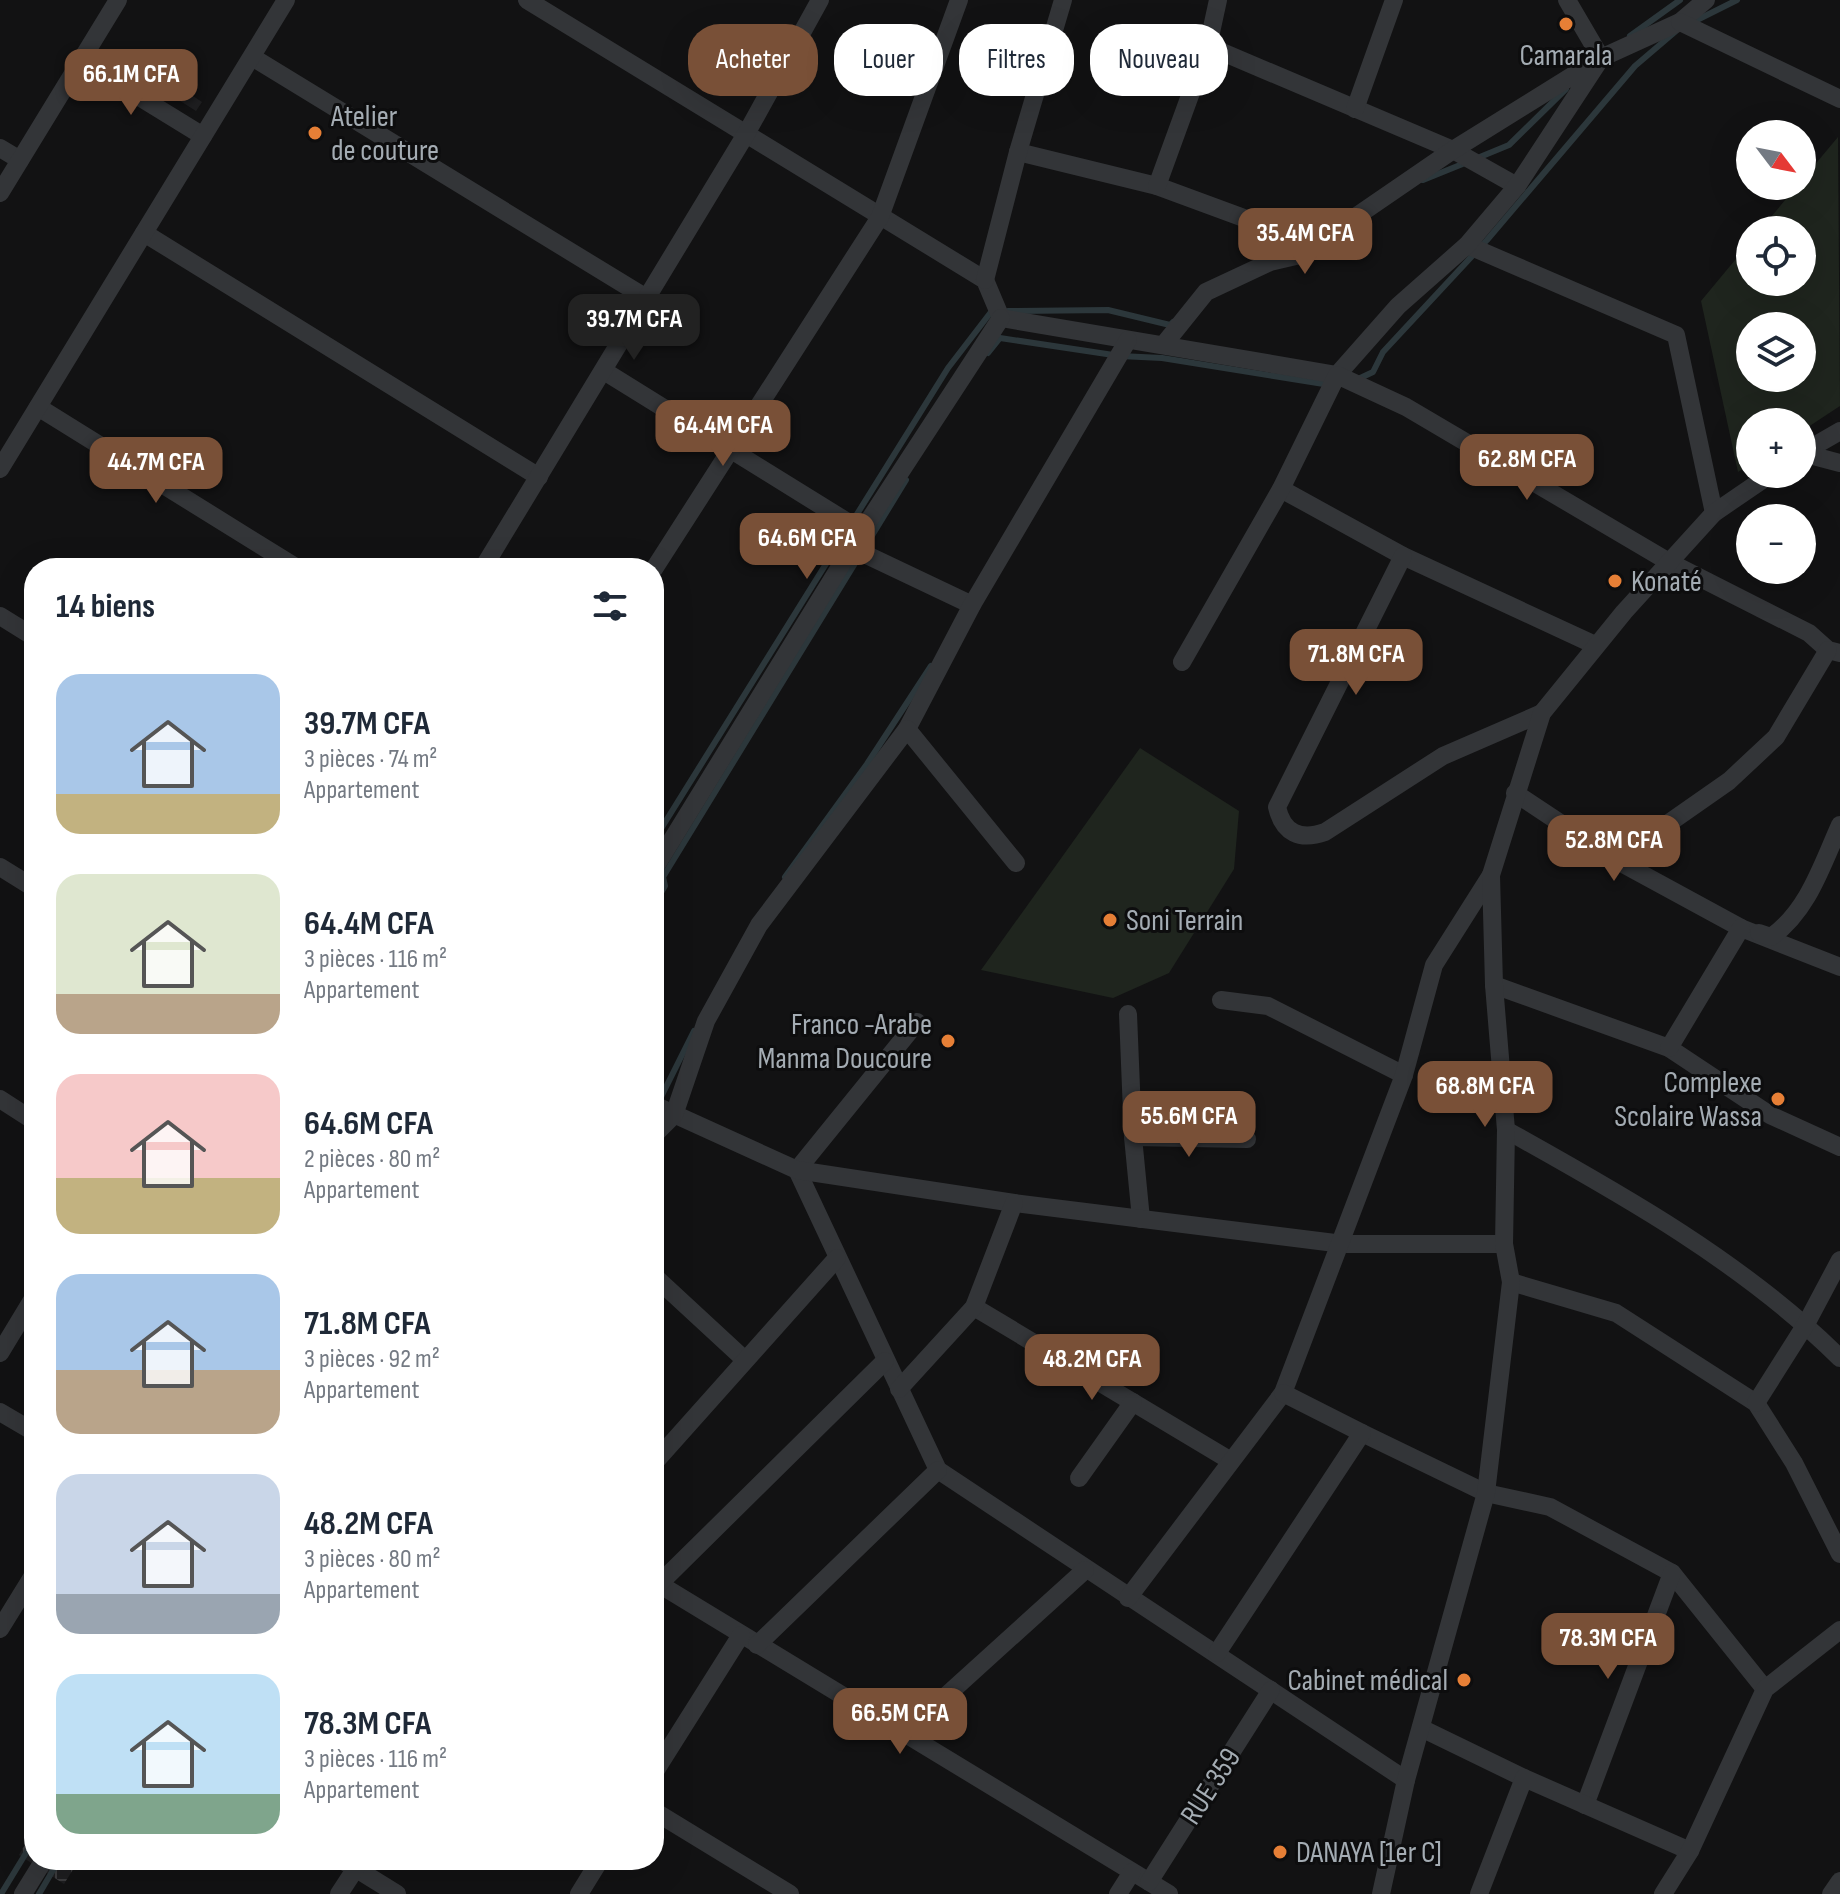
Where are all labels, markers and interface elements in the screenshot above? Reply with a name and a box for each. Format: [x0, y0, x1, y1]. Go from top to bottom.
marker: Camarala [1557, 15, 1575, 33]
chip: Acheter [688, 24, 818, 96]
chip: Louer [834, 24, 943, 96]
chip: Filtres [959, 24, 1074, 96]
chip: Nouveau [1090, 24, 1228, 96]
place label: Camarala [1519, 38, 1613, 74]
pin: 66.1M CFA [39, 49, 223, 117]
text: 66.1M CFA [83, 59, 179, 90]
place label: Atelier de couture [330, 99, 439, 169]
north arrow [1736, 120, 1816, 200]
map controls [1736, 120, 1816, 584]
marker: Atelier de couture [306, 124, 324, 142]
pin: 35.4M CFA [1213, 208, 1397, 276]
button: locate [1736, 216, 1816, 296]
text: 35.4M CFA [1256, 218, 1354, 249]
pin: 39.7M CFA [542, 294, 726, 362]
text: 39.7M CFA [586, 304, 682, 335]
button: layers [1736, 312, 1816, 392]
pin: 64.4M CFA [631, 400, 815, 468]
button: + [1736, 408, 1816, 488]
text: 64.4M CFA [673, 410, 773, 441]
pin: 62.8M CFA [1435, 434, 1619, 502]
pin: 44.7M CFA [64, 437, 248, 505]
text: 62.8M CFA [1478, 444, 1576, 475]
text: 44.7M CFA [108, 447, 204, 478]
button: − [1736, 504, 1816, 584]
pin: 64.6M CFA [715, 513, 899, 581]
text: 64.6M CFA [758, 523, 856, 554]
place label: Konaté [1631, 564, 1702, 600]
marker: Konaté [1606, 572, 1624, 590]
icon: filters [588, 584, 632, 628]
text: 14 biens [56, 586, 155, 627]
pin: 71.8M CFA [1264, 629, 1448, 697]
text: 71.8M CFA [1308, 639, 1404, 670]
text: 39.7M CFA [304, 703, 430, 744]
icon: home [120, 706, 216, 802]
text: 3 pièces · 74 m² [304, 744, 437, 775]
text: Appartement [304, 775, 419, 806]
pin: 52.8M CFA [1522, 815, 1706, 883]
text: 52.8M CFA [1565, 825, 1663, 856]
text: 64.4M CFA [304, 903, 434, 944]
place label: Soni Terrain [1126, 903, 1243, 939]
icon: home [120, 906, 216, 1002]
marker: Soni Terrain [1101, 911, 1119, 929]
text: 3 pièces · 116 m² [304, 944, 447, 975]
text: Appartement [304, 975, 419, 1006]
place label: Franco -Arabe Manma Doucoure [757, 1007, 932, 1077]
marker: Franco -Arabe Manma Doucoure [939, 1032, 957, 1050]
pin: 68.8M CFA [1393, 1061, 1577, 1129]
place label: Complexe Scolaire Wassa [1614, 1065, 1762, 1135]
text: 68.8M CFA [1436, 1071, 1534, 1102]
marker: Complexe Scolaire Wassa [1769, 1090, 1787, 1108]
pin: 55.6M CFA [1097, 1091, 1281, 1159]
text: 55.6M CFA [1141, 1101, 1237, 1132]
text: 64.6M CFA [304, 1103, 433, 1144]
icon: home [120, 1106, 216, 1202]
text: 2 pièces · 80 m² [304, 1144, 440, 1175]
text: Appartement [304, 1175, 419, 1206]
text: 71.8M CFA [304, 1303, 430, 1344]
icon: home [120, 1306, 216, 1402]
pin: 48.2M CFA [1000, 1334, 1184, 1402]
text: 3 pièces · 92 m² [304, 1344, 440, 1375]
text: 48.2M CFA [1043, 1344, 1141, 1375]
text: Appartement [304, 1375, 419, 1406]
text: 48.2M CFA [304, 1503, 433, 1544]
icon: home [120, 1506, 216, 1602]
text: 3 pièces · 80 m² [304, 1544, 441, 1575]
text: Appartement [304, 1575, 419, 1606]
pin: 78.3M CFA [1516, 1613, 1700, 1681]
text: 78.3M CFA [1559, 1623, 1657, 1654]
place label: Cabinet médical [1288, 1663, 1448, 1699]
marker: Cabinet médical [1455, 1671, 1473, 1689]
pin: 66.5M CFA [808, 1688, 992, 1756]
text: 66.5M CFA [851, 1698, 949, 1729]
text: 78.3M CFA [304, 1703, 431, 1744]
icon: home [120, 1706, 216, 1802]
street label: RUE 359 [1173, 1742, 1249, 1831]
text: 3 pièces · 116 m² [304, 1744, 447, 1775]
text: Appartement [304, 1775, 419, 1806]
place label: DANAYA [1er C] [1296, 1835, 1442, 1871]
marker: DANAYA [1er C] [1271, 1843, 1289, 1861]

